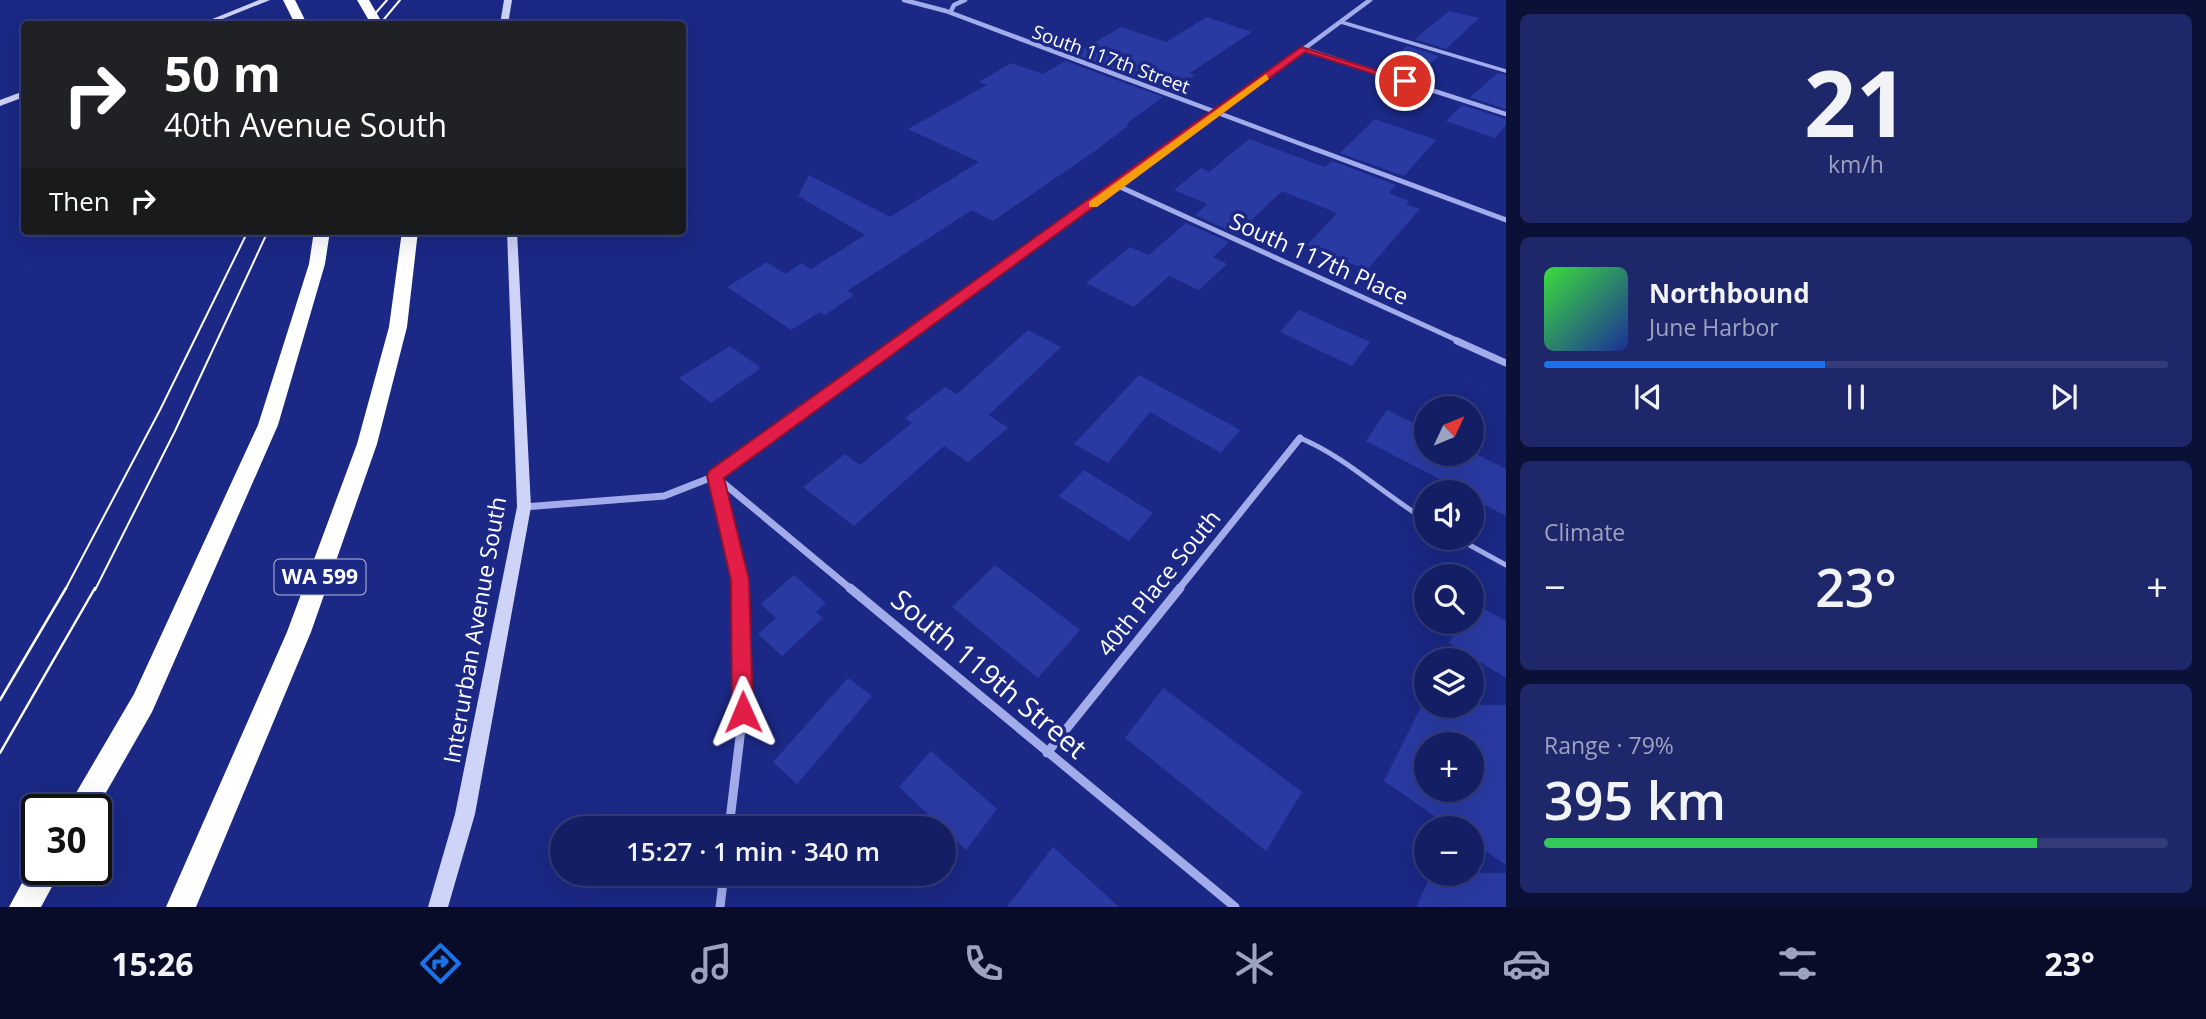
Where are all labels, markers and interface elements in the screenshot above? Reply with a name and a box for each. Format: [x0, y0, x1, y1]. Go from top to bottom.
street label: South 117th Street [1029, 18, 1194, 100]
text: 50 m [164, 40, 281, 106]
text: 21 [1804, 40, 1908, 164]
icon: right [49, 49, 140, 140]
pin [1375, 51, 1435, 111]
icon: arrive [1386, 62, 1424, 100]
text: 40th Avenue South [164, 103, 447, 146]
text: km/h [1828, 148, 1884, 180]
icon: right [124, 182, 162, 220]
text: Then [49, 183, 110, 219]
street label: South 117th Place [1225, 204, 1414, 312]
text: Northbound [1649, 275, 1810, 311]
text: June Harbor [1649, 311, 1779, 343]
icon: previous [1629, 378, 1667, 416]
icon: pause [1837, 378, 1875, 416]
icon: next [2045, 378, 2083, 416]
north arrow [1414, 396, 1484, 466]
map controls [1414, 396, 1484, 886]
button: sound [1414, 480, 1484, 550]
street label: Interurban Avenue South [435, 494, 513, 766]
street label: 40th Place South [1089, 502, 1227, 662]
text: Climate [1544, 516, 1625, 548]
text: 23° [1815, 551, 1897, 622]
road number: WA 599 [274, 560, 366, 594]
text: − [1544, 560, 1566, 612]
text: + [2146, 560, 2168, 612]
button: search [1414, 564, 1484, 634]
street label: South 119th Street [884, 580, 1096, 766]
button: layers [1414, 648, 1484, 718]
position arrow [706, 675, 780, 749]
text: Range · 79% [1544, 729, 1674, 761]
button: + [1414, 732, 1484, 802]
text: 395 km [1544, 764, 1726, 835]
speed limit sign: 30 [21, 794, 112, 885]
button: − [1414, 816, 1484, 886]
text: 15:27 · 1 min · 340 m [626, 833, 880, 869]
icon: directions [416, 939, 465, 988]
icon: music [687, 939, 736, 988]
icon: phone [959, 939, 1008, 988]
icon: climate [1230, 939, 1279, 988]
icon: car [1502, 939, 1551, 988]
icon: filters [1773, 939, 1822, 988]
text: 15:26 [111, 942, 194, 985]
text: 23° [2044, 942, 2095, 985]

